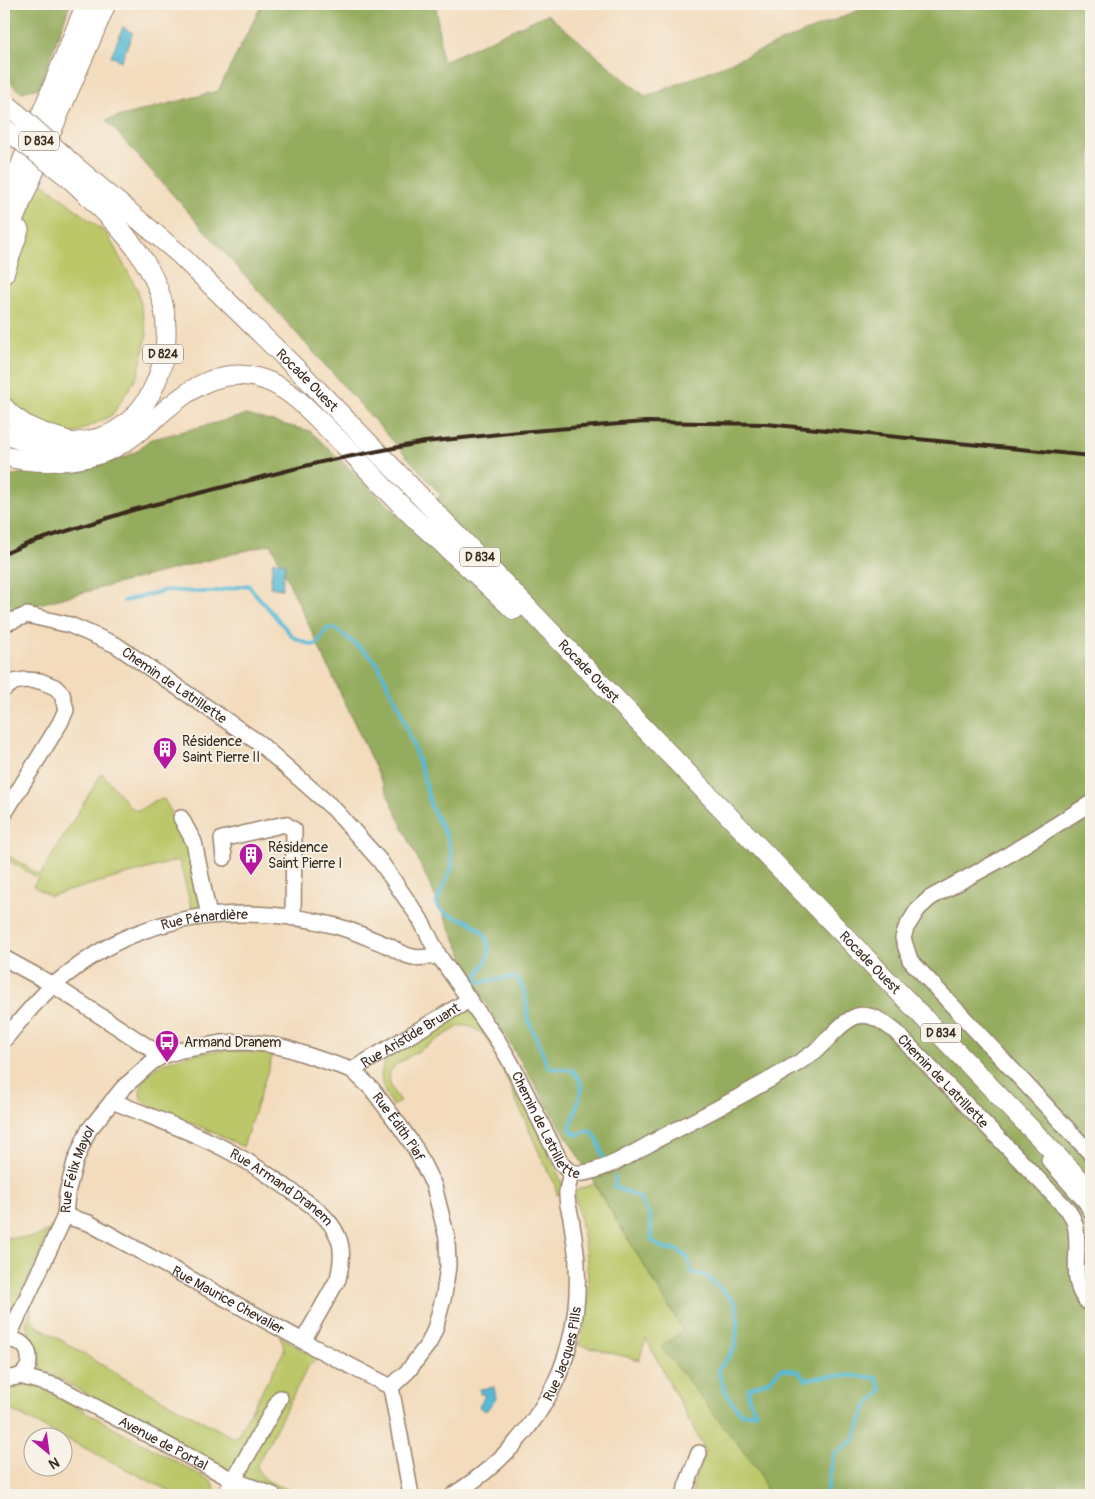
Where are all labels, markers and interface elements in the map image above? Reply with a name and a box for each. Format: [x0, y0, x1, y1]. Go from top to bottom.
road number: D 834 [19, 132, 59, 150]
road number: D 824 [143, 344, 183, 364]
street label: Rocade Ouest [272, 346, 342, 415]
road number: D 834 [460, 548, 500, 566]
street label: Rocade Ouest [554, 636, 623, 707]
street label: Chemin de Latrillette [118, 644, 230, 728]
place label: Résidence Saint Pierre II [182, 733, 260, 766]
building icon: Résidence Saint Pierre II [152, 736, 178, 770]
place label: Résidence Saint Pierre I [268, 839, 342, 872]
building icon: Résidence Saint Pierre I [238, 842, 264, 876]
street label: Rue Pénardière [159, 906, 248, 934]
street label: Rocade Ouest [836, 928, 904, 998]
street label: Rue Aristide Bruant [358, 999, 464, 1072]
road number: D 834 [921, 1024, 961, 1042]
bus stop icon: Armand Dranem [154, 1029, 180, 1063]
street label: Chemin de Latrillette [894, 1031, 992, 1132]
place label: Armand Dranem [184, 1034, 281, 1051]
street label: Chemin de Latrillette [508, 1069, 581, 1182]
street label: Rue Édith Piaf [368, 1089, 428, 1164]
street label: Rue Félix Mayol [57, 1122, 98, 1214]
street label: Rue Armand Dranem [227, 1145, 336, 1229]
street label: Rue Maurice Chevalier [169, 1262, 287, 1338]
street label: Rue Jacques Pills [539, 1305, 585, 1404]
street label: Avenue de Portal [116, 1413, 211, 1474]
north arrow [22, 1426, 72, 1476]
text: N [46, 1453, 62, 1473]

